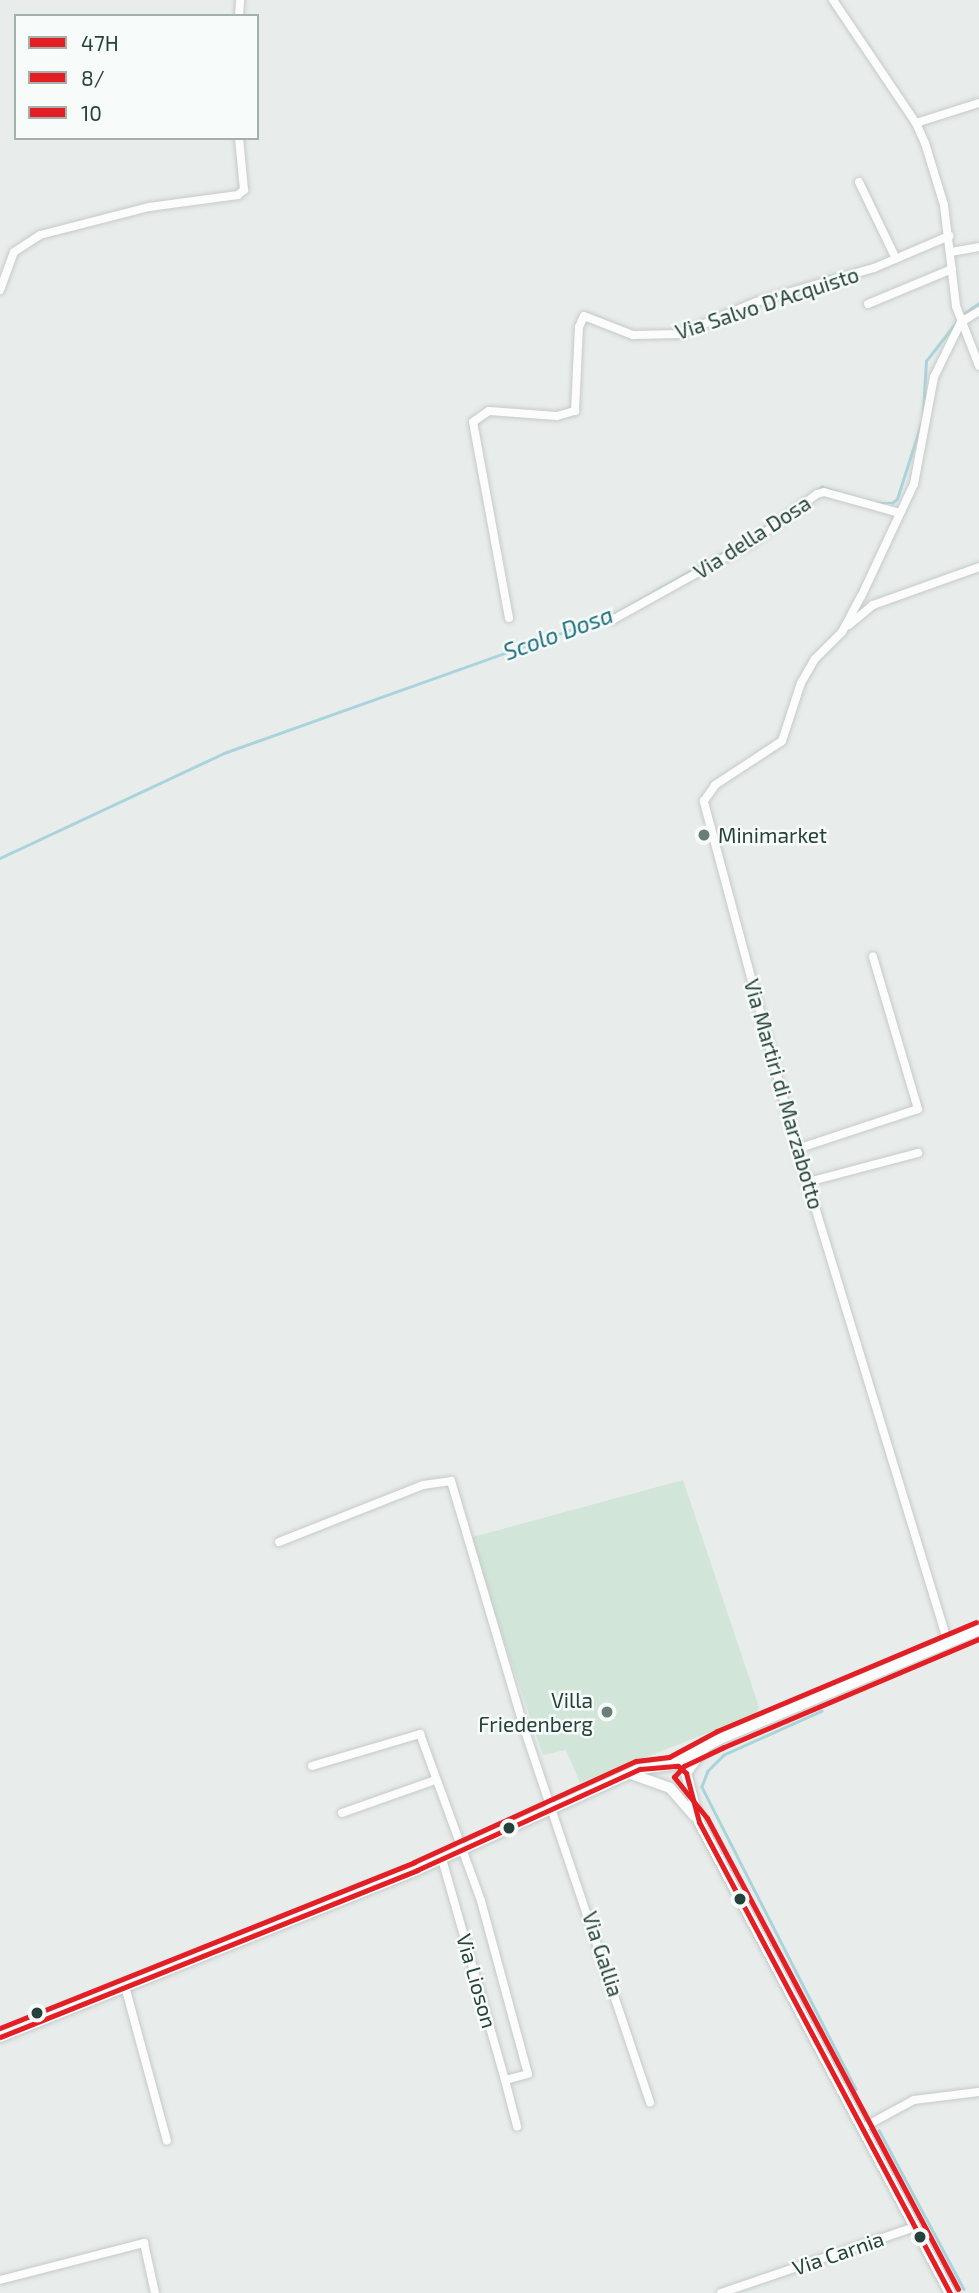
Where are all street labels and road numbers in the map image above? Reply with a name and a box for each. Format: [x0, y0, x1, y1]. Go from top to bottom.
street label: Via Salvo D'Acquisto [672, 261, 862, 345]
street label: Via della Dosa [689, 490, 815, 584]
street label: Via Martiri di Marzabotto [739, 976, 829, 1212]
street label: Via Gallia [577, 1908, 629, 2000]
street label: Via Lioson [452, 1931, 502, 2031]
street label: Via Carnia [789, 2226, 887, 2280]

